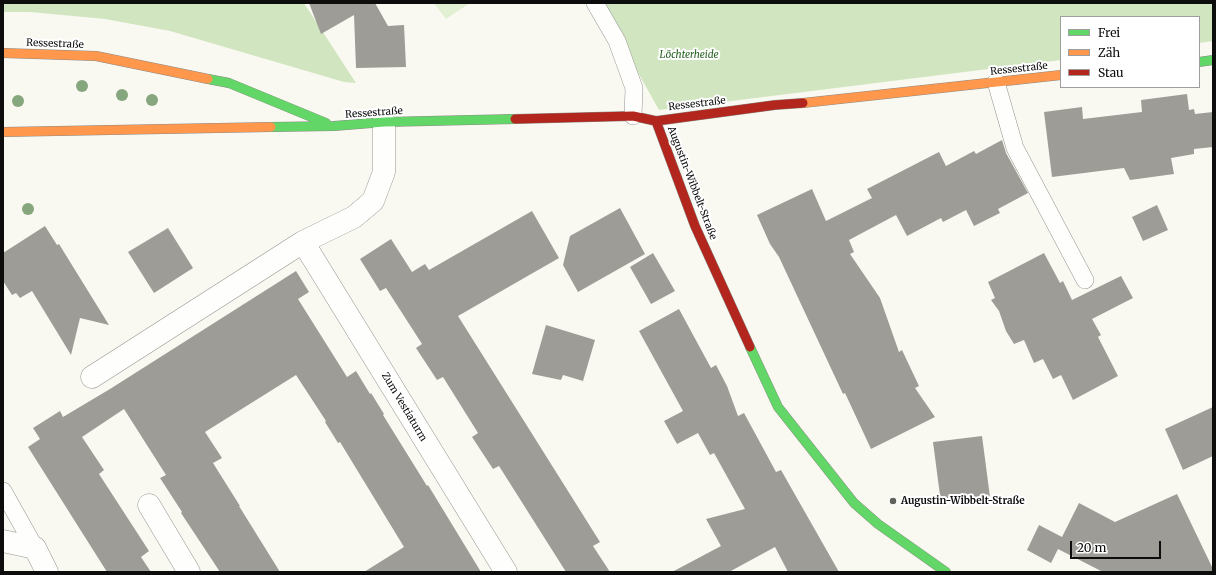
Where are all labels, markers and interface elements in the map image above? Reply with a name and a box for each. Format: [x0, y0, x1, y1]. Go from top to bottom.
legend [1060, 16, 1200, 88]
text: Frei [1098, 25, 1120, 40]
street label: Ressestraße [26, 37, 84, 51]
text: Zäh [1098, 45, 1120, 60]
park label: Löchterheide [659, 49, 719, 61]
street label: Ressestraße [990, 60, 1048, 78]
text: Stau [1098, 65, 1124, 80]
street label: Ressestraße [668, 95, 726, 113]
street label: Ressestraße [345, 105, 403, 121]
street label: Augustin-Wibbelt-Straße [665, 125, 719, 241]
street label: Zum Vestiaturm [379, 370, 429, 444]
place label: Augustin-Wibbelt-Straße [901, 495, 1025, 507]
marker: Augustin-Wibbelt-Straße [888, 496, 898, 506]
scale bar [1072, 533, 1163, 559]
text: 20 m [1077, 540, 1106, 555]

